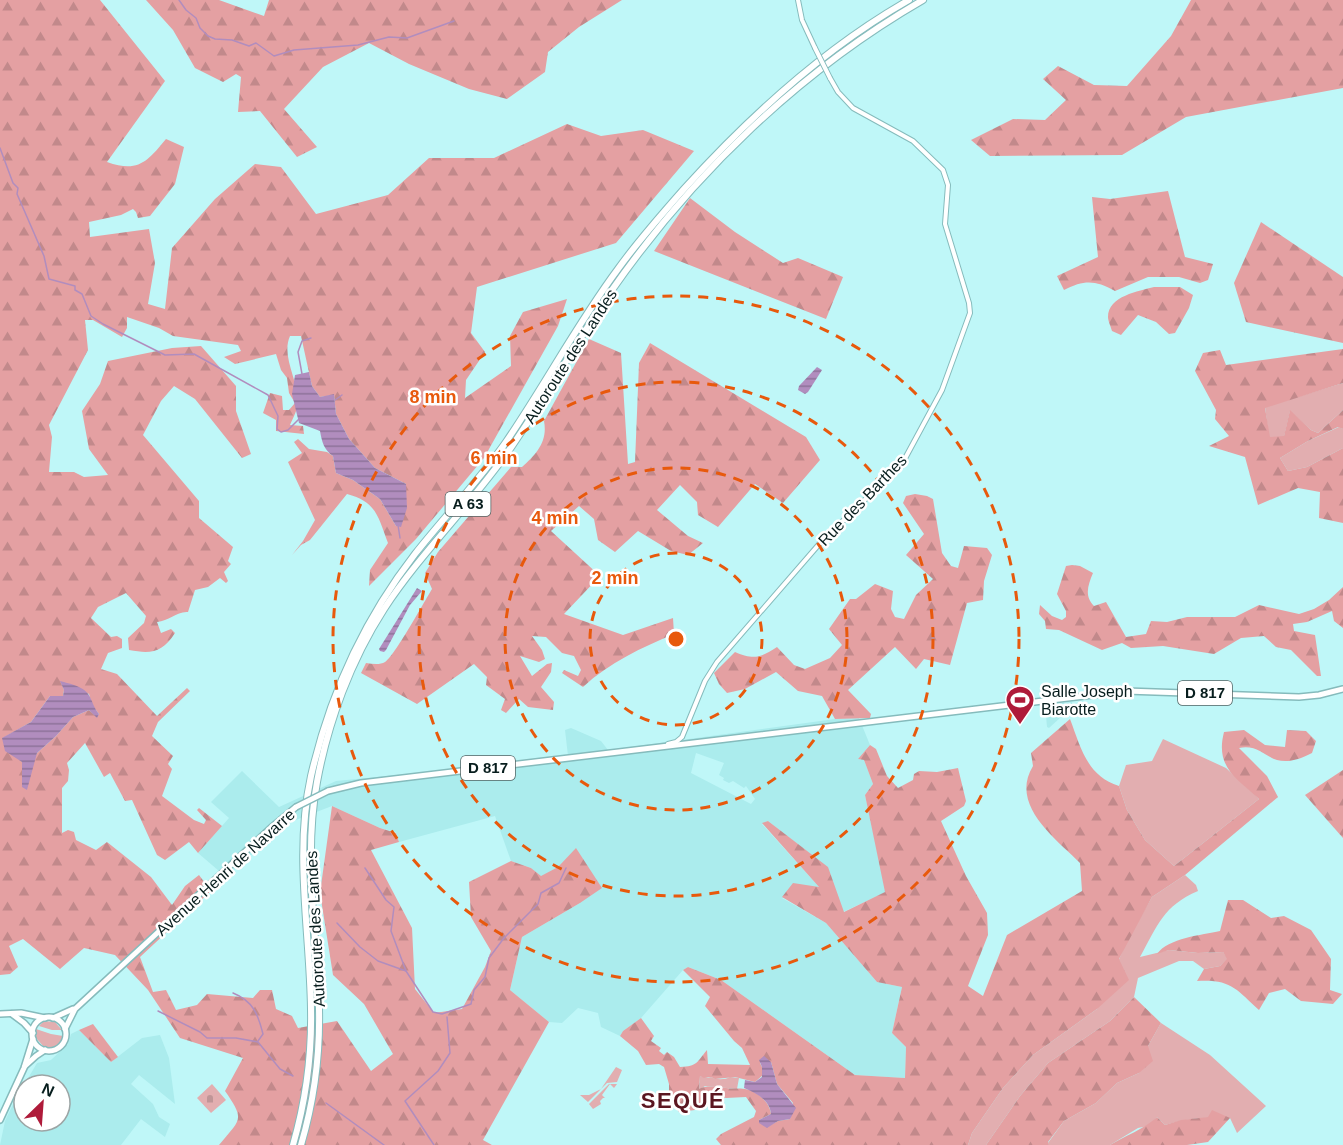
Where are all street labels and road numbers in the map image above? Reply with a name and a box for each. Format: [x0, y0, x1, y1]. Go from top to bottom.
street label: Autoroute des Landes [521, 286, 620, 427]
street label: Rue des Barthes [815, 452, 910, 549]
road number: A 63 [446, 492, 490, 516]
road number: D 817 [1178, 681, 1232, 705]
road number: D 817 [461, 756, 515, 780]
street label: Avenue Henri de Navarre [153, 806, 298, 939]
street label: Autoroute des Landes [303, 850, 328, 1008]

